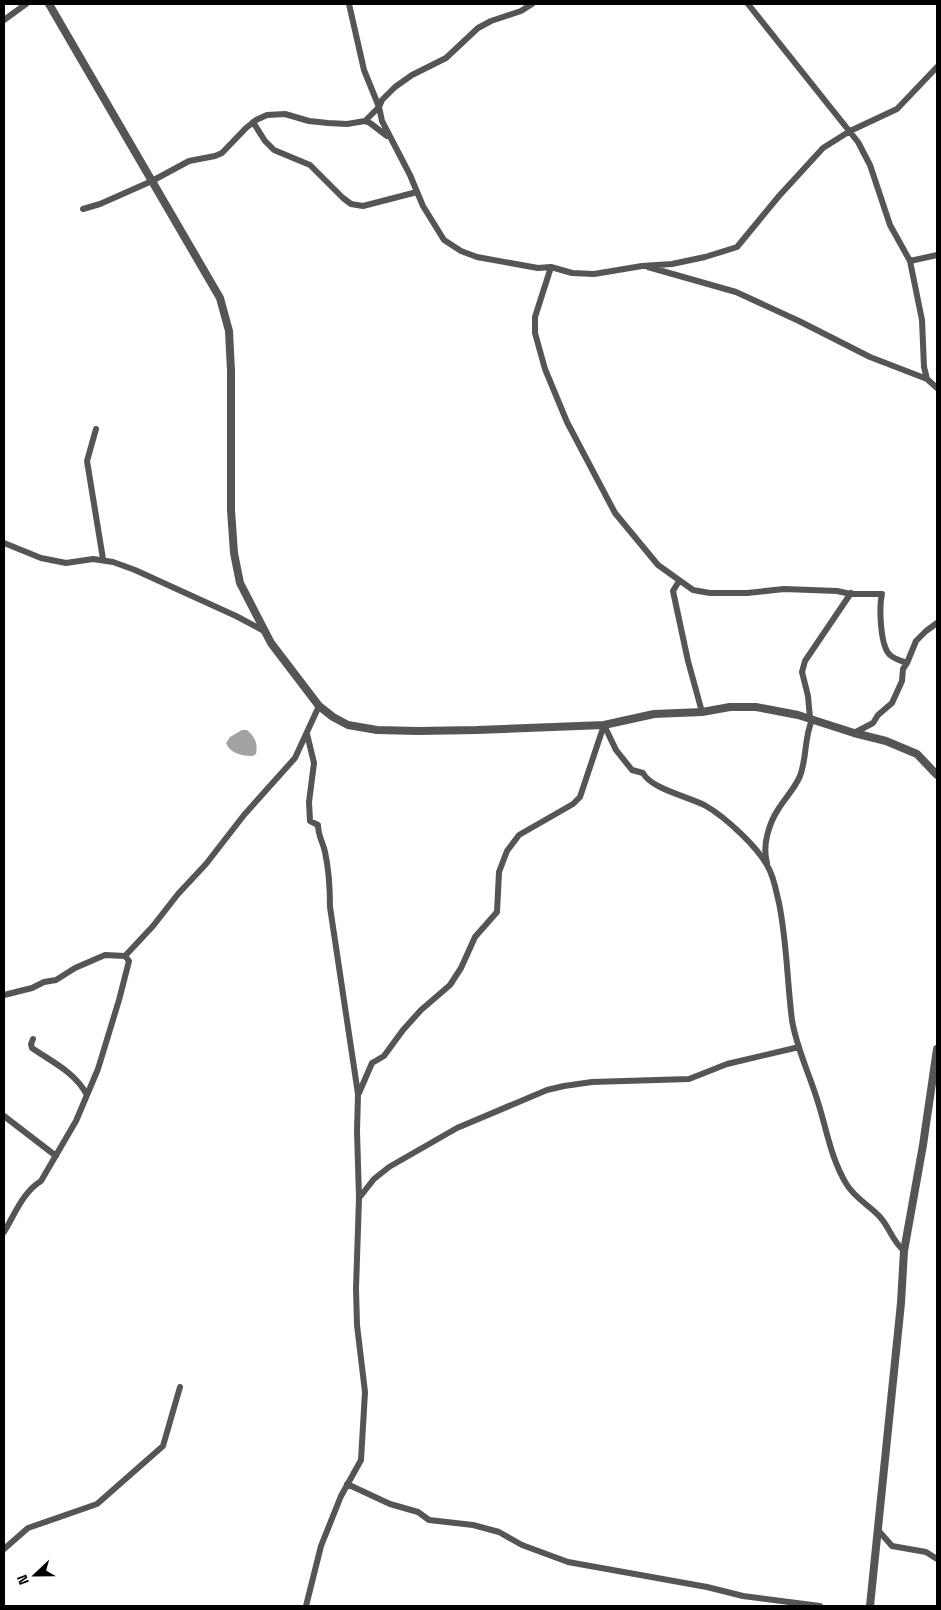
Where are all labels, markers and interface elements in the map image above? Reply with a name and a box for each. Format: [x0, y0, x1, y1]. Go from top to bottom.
north arrow [10, 1550, 60, 1600]
text: N [13, 1572, 33, 1588]

